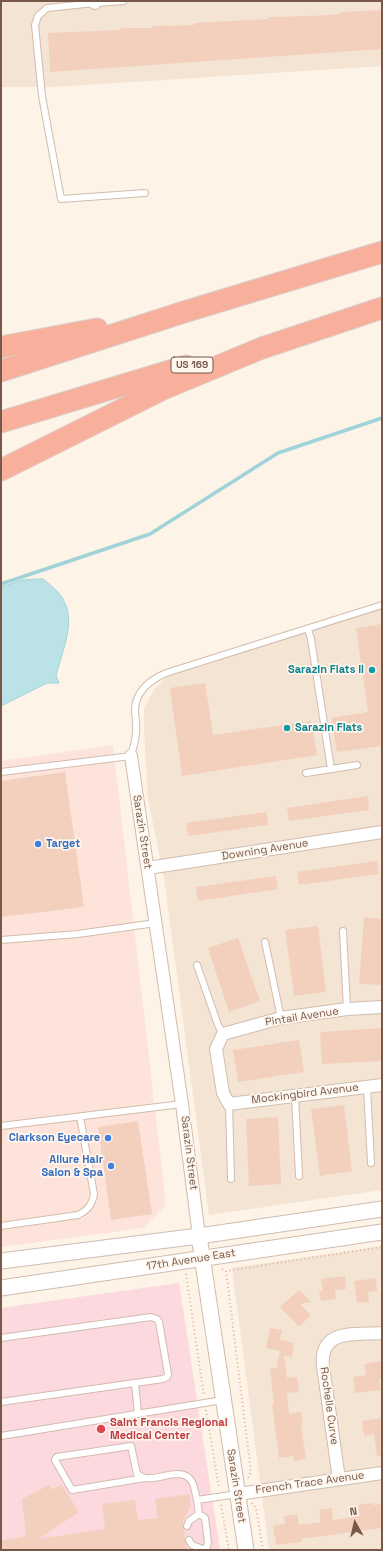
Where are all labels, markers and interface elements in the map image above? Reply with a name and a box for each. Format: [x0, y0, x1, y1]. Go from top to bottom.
road number: US 169 [171, 357, 213, 373]
place label: Sarazin Flats II [288, 663, 364, 677]
marker: Sarazin Flats II [367, 665, 377, 675]
place label: Sarazin Flats [295, 721, 362, 735]
marker: Sarazin Flats [282, 723, 292, 733]
street label: Sarazin Street [130, 794, 154, 870]
place label: Target [46, 837, 80, 851]
street label: Downing Avenue [221, 837, 309, 863]
marker: Target [33, 839, 43, 849]
street label: Pintail Avenue [264, 1005, 340, 1029]
street label: Mockingbird Avenue [251, 1081, 359, 1107]
street label: Sarazin Street [178, 1115, 200, 1191]
place label: Clarkson Eyecare [9, 1131, 100, 1145]
marker: Clarkson Eyecare [103, 1133, 113, 1143]
place label: Allure Hair Salon & Spa [41, 1153, 103, 1179]
marker: Allure Hair Salon & Spa [106, 1161, 116, 1171]
street label: 17th Avenue East [145, 1246, 237, 1274]
street label: Rochelle Curve [317, 1366, 341, 1446]
place label: Saint Francis Regional Medical Center [110, 1416, 228, 1442]
marker: Saint Francis Regional Medical Center [95, 1423, 107, 1435]
street label: Sarazin Street [224, 1448, 248, 1524]
street label: French Trace Avenue [255, 1469, 365, 1497]
north arrow [335, 1503, 375, 1543]
text: N [349, 1504, 358, 1519]

